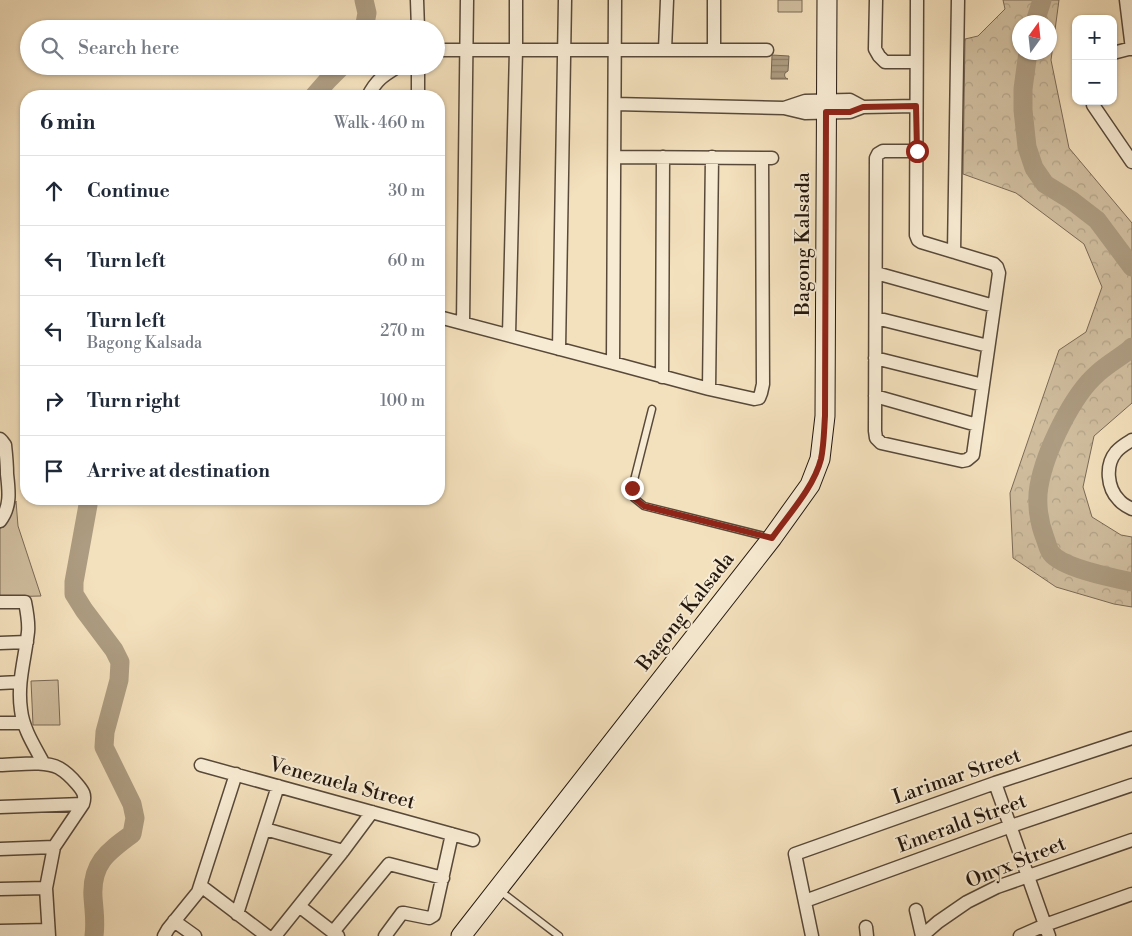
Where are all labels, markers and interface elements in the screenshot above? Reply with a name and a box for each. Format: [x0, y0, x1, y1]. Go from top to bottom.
north arrow [1012, 15, 1057, 60]
map controls [1072, 15, 1117, 105]
button: + [1072, 15, 1117, 60]
search box [20, 20, 445, 75]
icon: search [38, 34, 66, 62]
text: Search here [78, 36, 179, 60]
button: − [1072, 60, 1117, 105]
text: 6 min [40, 110, 95, 136]
text: Walk · 460 m [334, 113, 425, 133]
route start [906, 140, 929, 163]
street label: Bagong Kalsada [791, 171, 816, 317]
icon: ahead [40, 177, 68, 205]
text: Continue [87, 179, 170, 203]
text: 30 m [388, 181, 425, 201]
icon: left [40, 247, 68, 275]
text: Turn left [87, 249, 166, 273]
text: 60 m [387, 251, 425, 271]
text: Turn left [87, 309, 166, 333]
icon: left [40, 317, 68, 345]
text: 270 m [380, 321, 425, 341]
text: Bagong Kalsada [87, 333, 202, 353]
icon: right [40, 387, 68, 415]
text: Turn right [87, 389, 180, 413]
text: 100 m [380, 391, 425, 411]
icon: arrive [40, 457, 68, 485]
text: Arrive at destination [87, 459, 270, 483]
route end [621, 477, 644, 500]
street label: Bagong Kalsada [631, 547, 741, 677]
street label: Larimar Street [890, 743, 1024, 811]
street label: Venezuela Street [265, 752, 418, 816]
street label: Emerald Street [894, 789, 1030, 859]
street label: Onyx Street [962, 832, 1070, 894]

